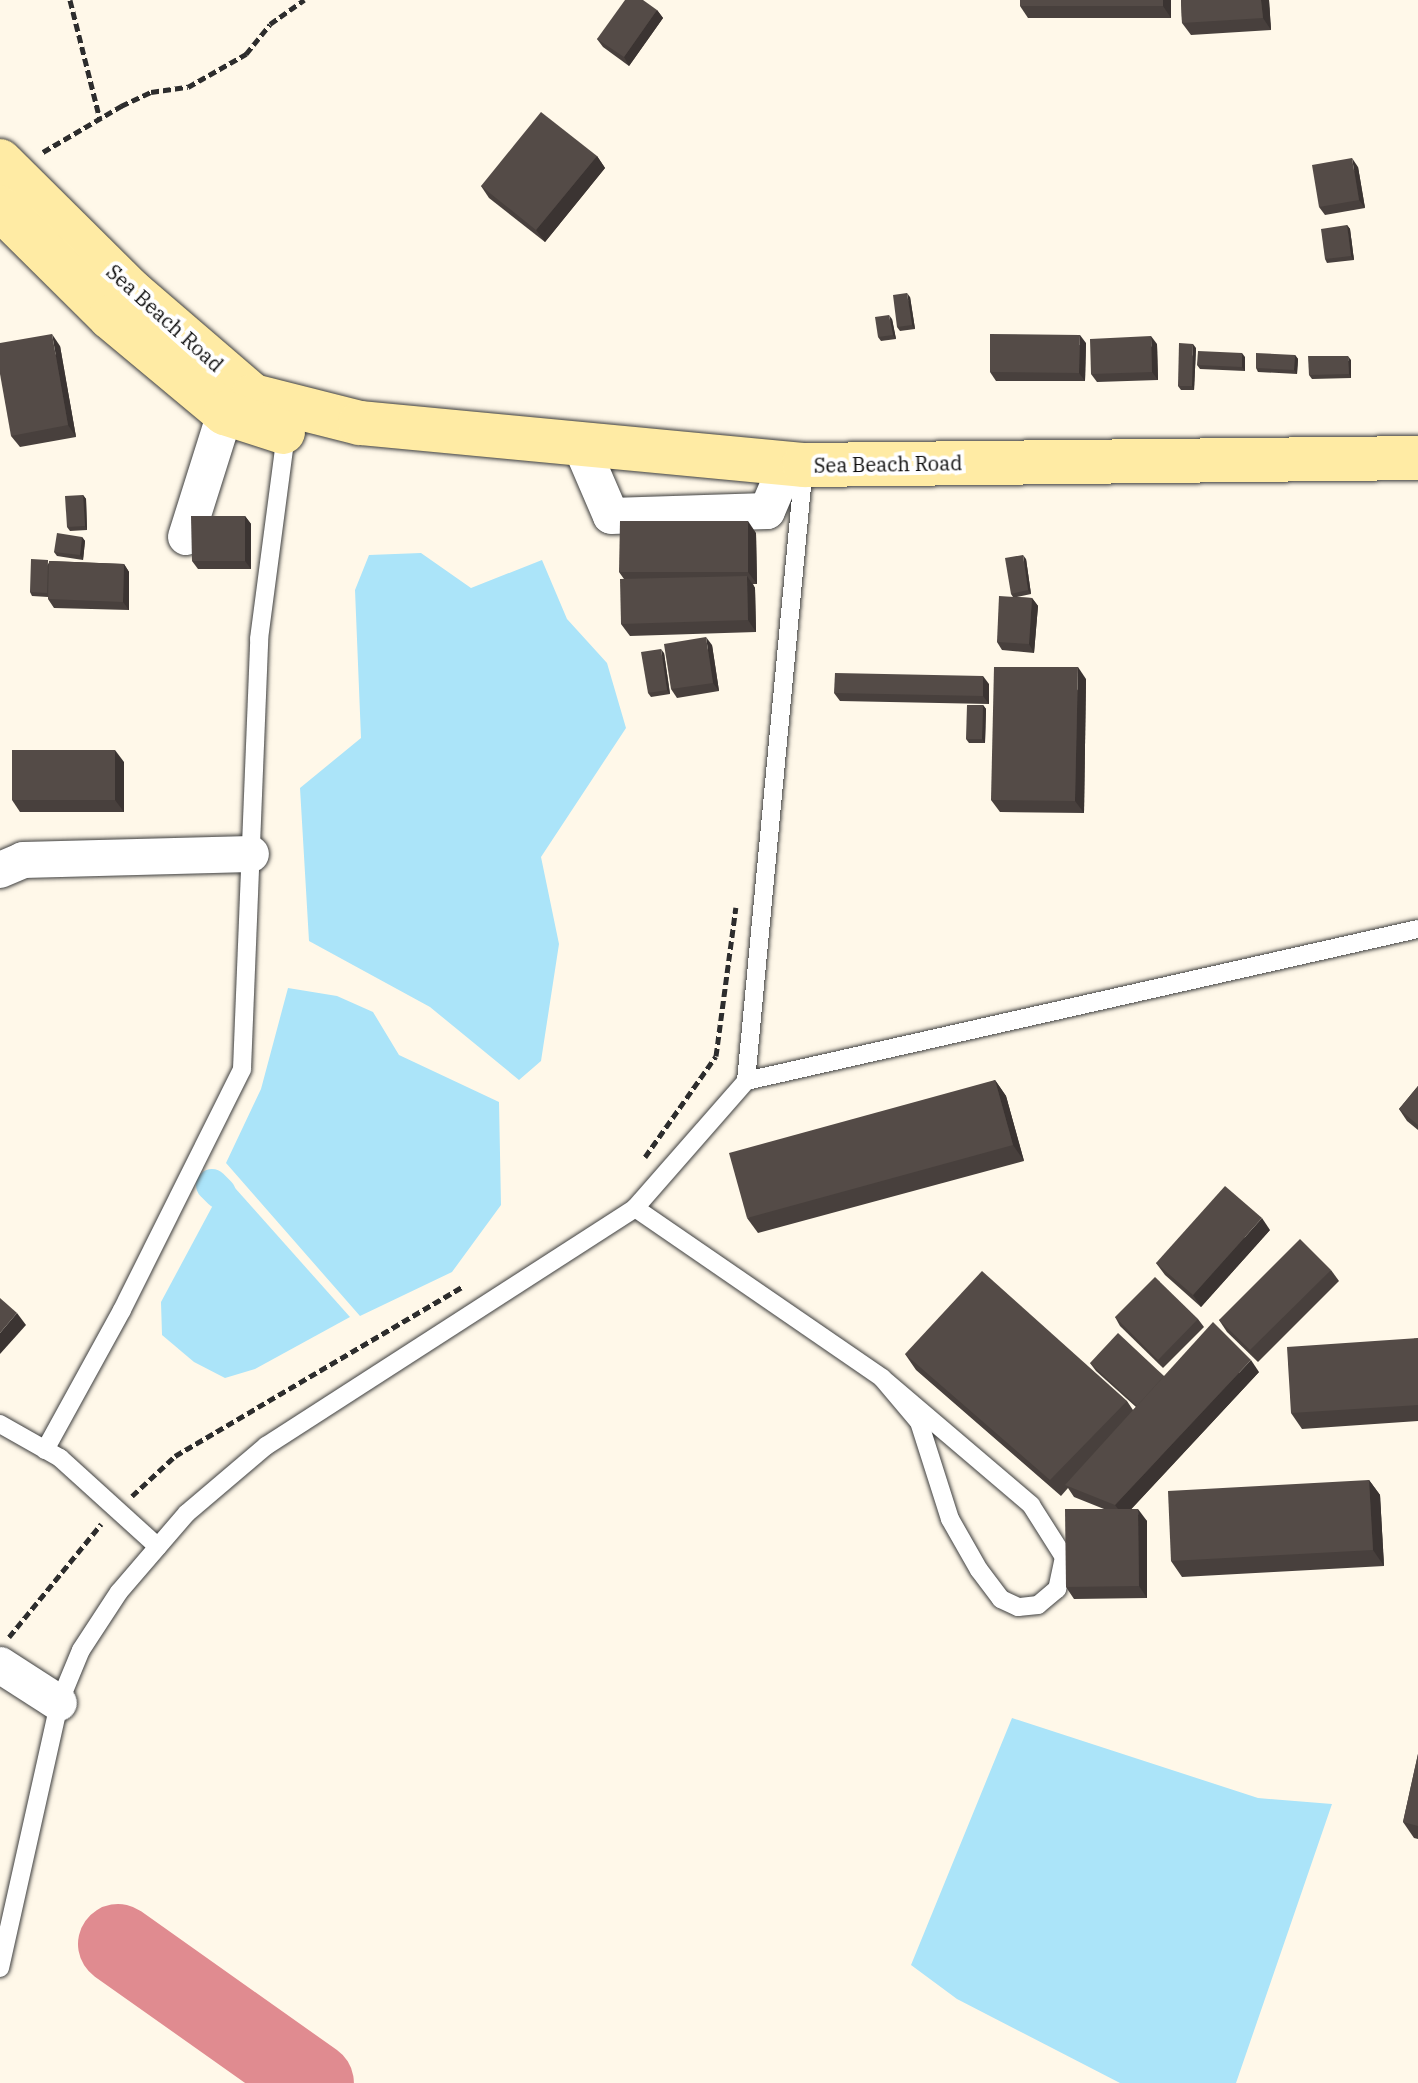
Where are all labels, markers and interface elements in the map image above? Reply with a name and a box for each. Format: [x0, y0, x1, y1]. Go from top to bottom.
street label: Sea Beach Road [102, 259, 228, 377]
street label: Sea Beach Road [813, 451, 963, 477]

